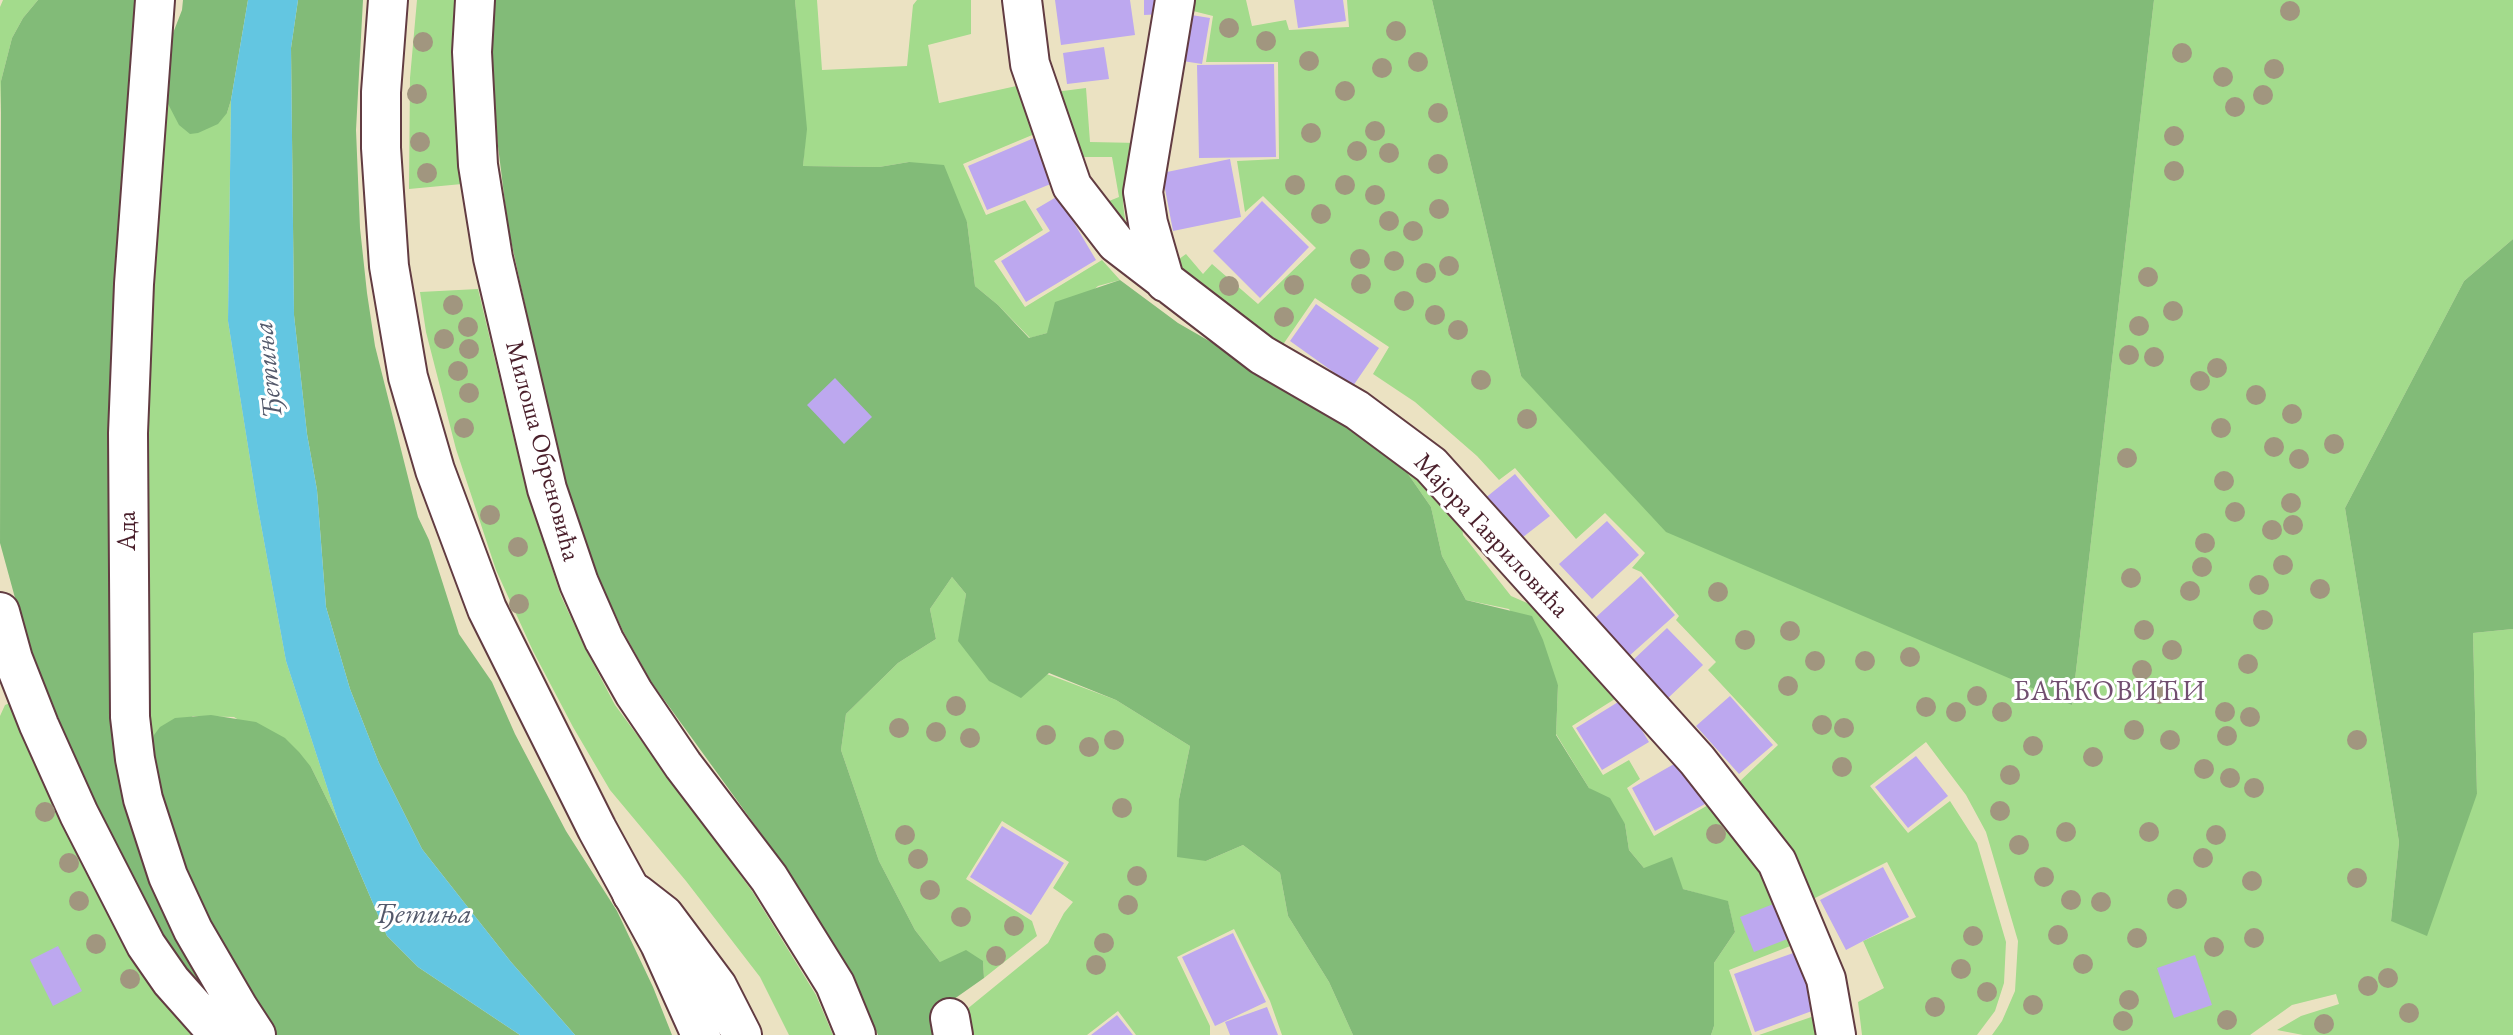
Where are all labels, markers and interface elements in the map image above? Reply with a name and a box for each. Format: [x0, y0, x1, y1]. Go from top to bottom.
water label: Ђетиња [247, 320, 291, 420]
street label: Милоша Обреновића [498, 337, 586, 565]
street label: Мајора Гавриловића [1407, 447, 1575, 625]
street label: Ада [112, 511, 144, 551]
district label: БАЋКОВИЋИ [2014, 675, 2206, 709]
water label: Ђетиња [374, 898, 472, 932]

